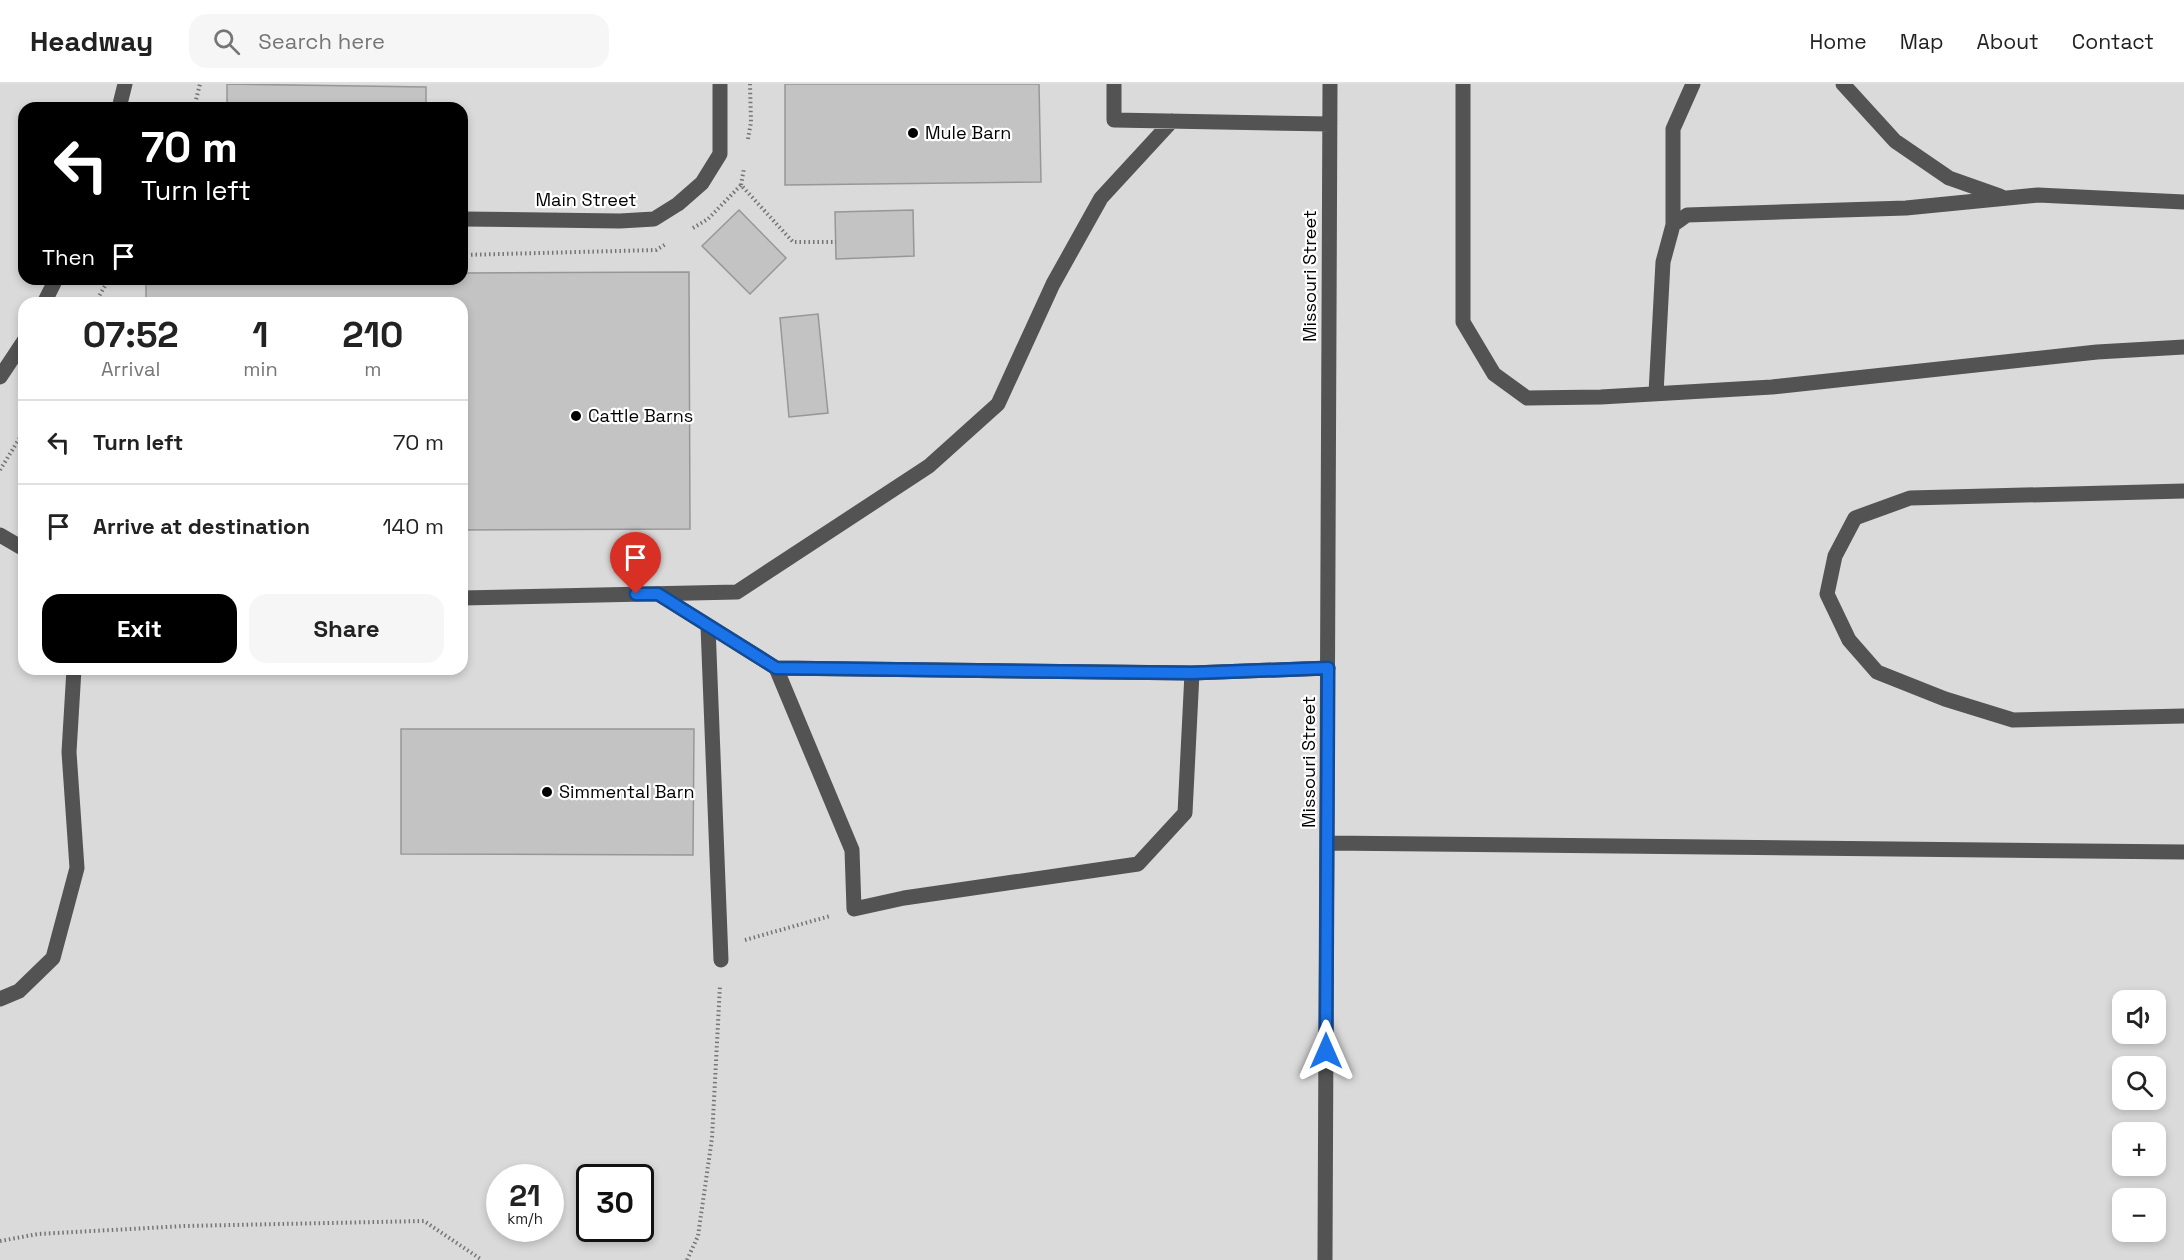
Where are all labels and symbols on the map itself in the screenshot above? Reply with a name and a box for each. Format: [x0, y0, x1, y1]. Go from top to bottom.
place label: Mule Barn [925, 121, 1011, 144]
marker: Mule Barn [906, 126, 920, 140]
street label: Main Street [536, 188, 637, 211]
street label: Missouri Street [1298, 210, 1321, 342]
place label: Cattle Barns [588, 404, 693, 427]
marker: Cattle Barns [569, 409, 583, 423]
pin [610, 532, 661, 594]
street label: Missouri Street [1297, 696, 1320, 828]
place label: Simmental Barn [559, 780, 695, 803]
marker: Simmental Barn [540, 785, 554, 799]
position arrow [1294, 1019, 1358, 1083]
speed limit sign: 30 [576, 1164, 654, 1242]

